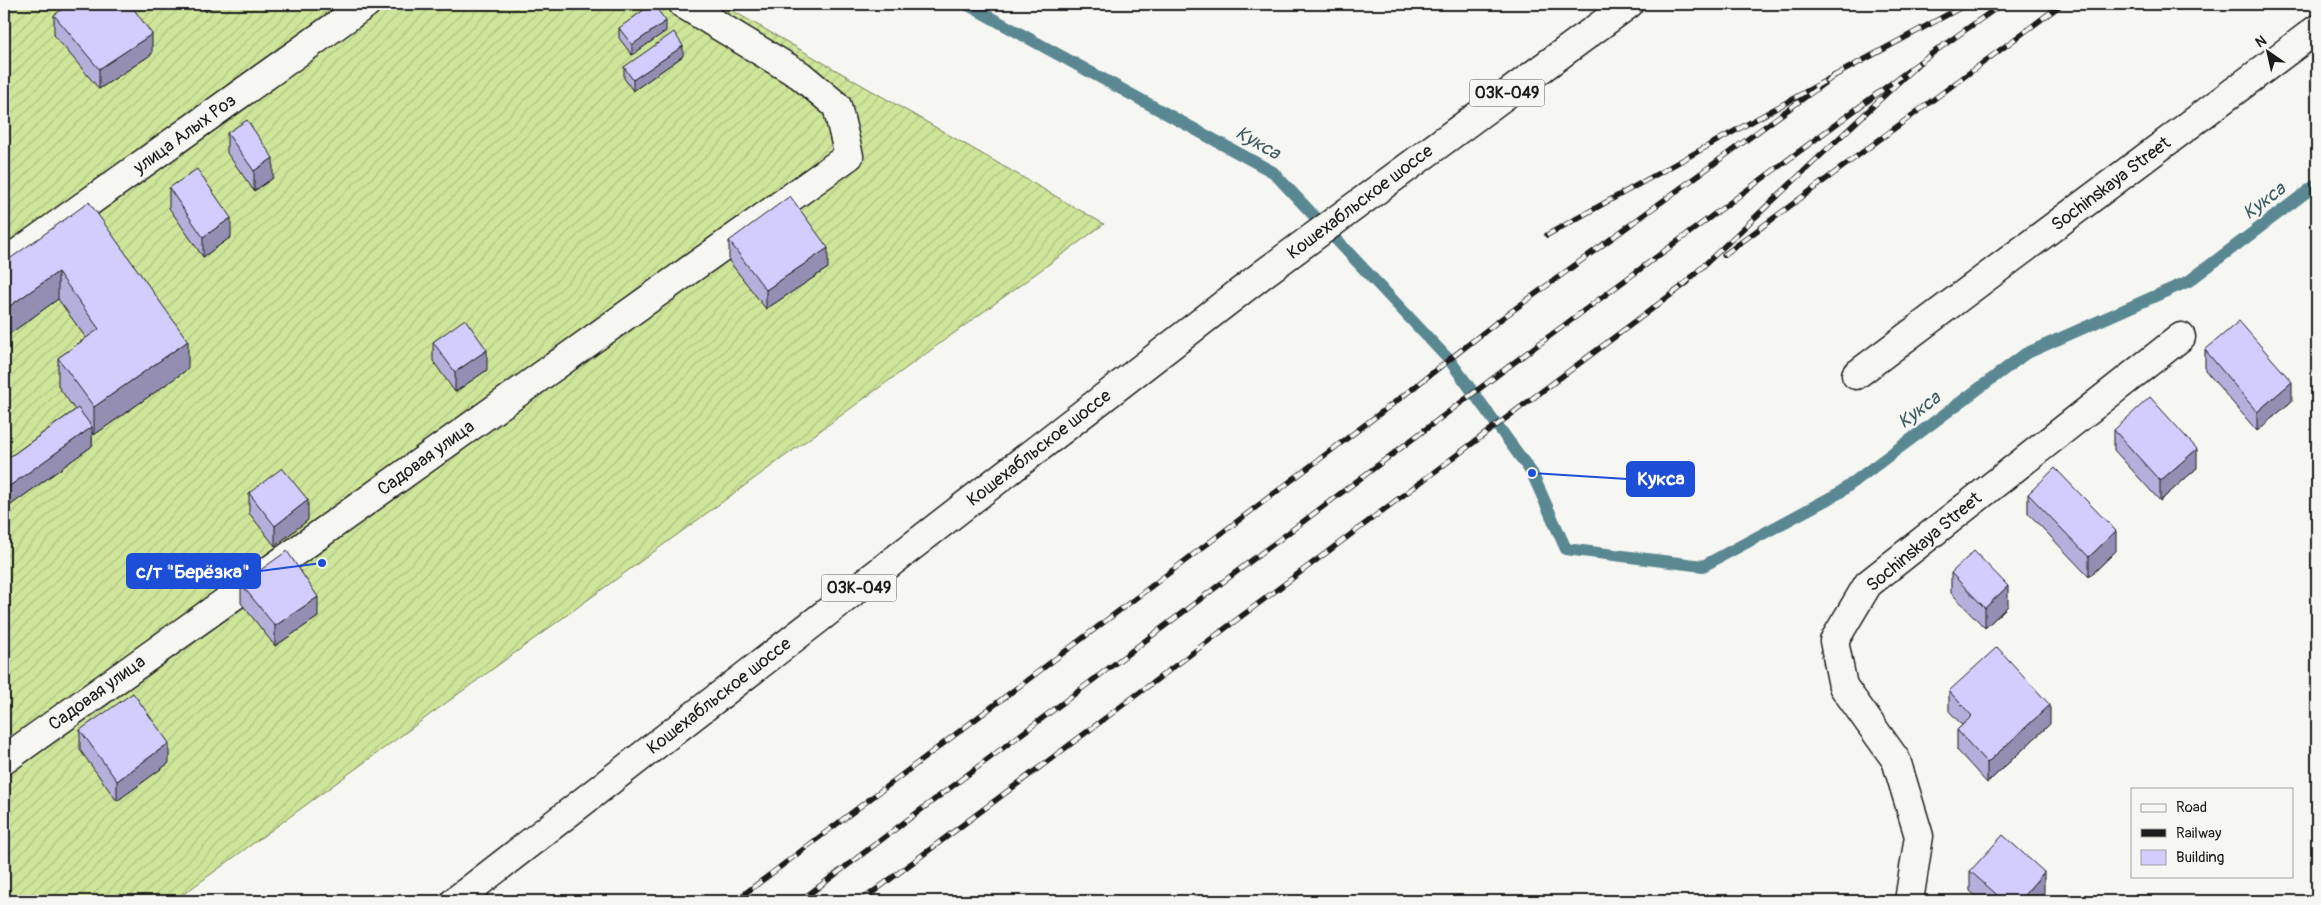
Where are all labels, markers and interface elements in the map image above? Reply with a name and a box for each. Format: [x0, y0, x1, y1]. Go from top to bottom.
north arrow [2244, 28, 2294, 78]
text: N [2252, 32, 2270, 51]
road number: 03К-049 [1470, 80, 1544, 106]
street label: улица Алых Роз [128, 89, 241, 180]
water label: Кукса [1231, 121, 1285, 166]
street label: Sochinskaya Street [2047, 131, 2176, 236]
street label: Кошехабльское шоссе [1282, 139, 1438, 264]
water label: Кукса [2238, 176, 2291, 225]
street label: Кошехабльское шоссе [962, 384, 1116, 512]
water label: Кукса [1893, 385, 1946, 434]
street label: Садовая улица [373, 415, 479, 501]
callout: Кукса [1627, 462, 1694, 496]
text: Кукса [1637, 467, 1685, 491]
street label: Sochinskaya Street [1862, 487, 1987, 597]
callout: с/т "Берёзка" [127, 554, 260, 588]
text: с/т "Берёзка" [135, 560, 250, 584]
road number: 03К-049 [822, 574, 896, 602]
street label: Кошехабльское шоссе [642, 632, 796, 760]
street label: Садовая улица [44, 650, 150, 736]
legend [2131, 788, 2294, 878]
text: Road [2176, 798, 2207, 817]
text: Railway [2176, 824, 2222, 843]
text: Building [2176, 848, 2224, 867]

